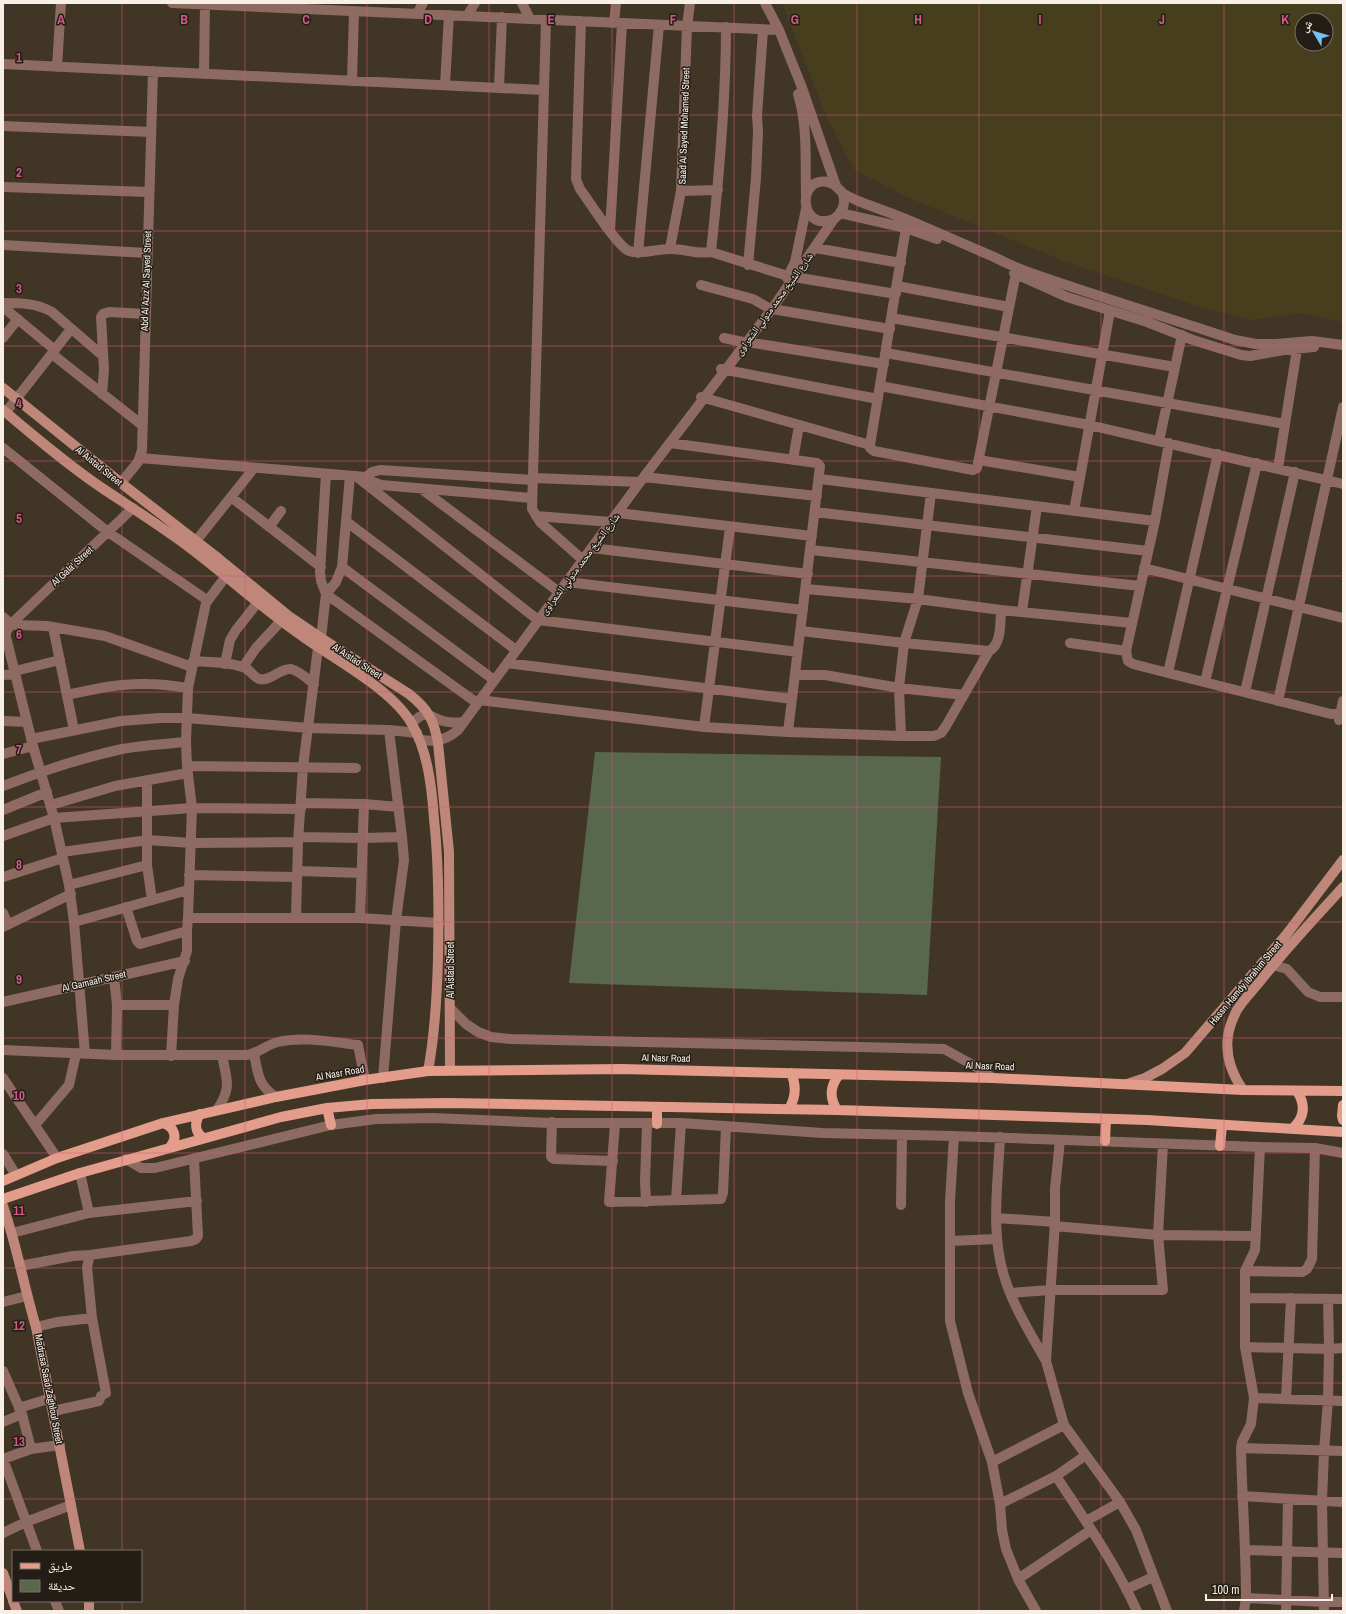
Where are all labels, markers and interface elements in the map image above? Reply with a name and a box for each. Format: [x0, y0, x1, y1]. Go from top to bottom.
text: A [57, 11, 65, 28]
text: B [180, 11, 188, 28]
text: C [302, 11, 310, 28]
text: D [424, 11, 432, 28]
text: E [547, 11, 555, 28]
text: F [670, 11, 677, 28]
text: G [791, 11, 799, 28]
text: H [914, 11, 922, 28]
text: I [1039, 11, 1042, 28]
text: J [1159, 11, 1165, 28]
text: K [1281, 11, 1289, 28]
north arrow [1294, 12, 1334, 52]
text: ش [1297, 17, 1316, 35]
text: 1 [16, 49, 22, 66]
street label: Saad Al Sayed Mohamed Street [675, 67, 693, 185]
text: 2 [16, 164, 22, 181]
street label: Abd Al Aziz Al Sayed Street [138, 230, 154, 332]
street label: شارع الشيخ محمد متولي الشعراوى [732, 250, 817, 359]
text: 3 [16, 280, 22, 297]
text: 4 [16, 395, 22, 412]
street label: Al Aistad Street [72, 443, 126, 489]
text: 5 [16, 510, 22, 527]
street label: شارع الشيخ محمد متولي الشعراوى [537, 510, 624, 618]
street label: Al Gala' Street [48, 543, 96, 589]
text: 6 [16, 626, 22, 643]
street label: Al Aistad Street [329, 640, 385, 682]
text: 7 [16, 741, 22, 758]
text: 8 [16, 856, 22, 873]
street label: Hassn Hamdy Ibrahim Street [1206, 938, 1284, 1028]
street label: Al Aistad Street [444, 941, 457, 999]
street label: Al Gamaah Street [60, 967, 128, 995]
text: 9 [16, 971, 22, 988]
street label: Al Nasr Road [641, 1051, 690, 1065]
street label: Al Nasr Road [964, 1059, 1015, 1073]
street label: Al Nasr Road [314, 1062, 365, 1084]
text: 10 [13, 1087, 25, 1104]
text: 11 [13, 1202, 25, 1219]
text: 12 [13, 1317, 25, 1334]
street label: Madrasa Saad Zaghloul Street [32, 1333, 66, 1446]
text: 13 [13, 1433, 25, 1450]
legend [12, 1550, 142, 1602]
text: طريق [48, 1558, 73, 1574]
scale bar [1206, 1576, 1332, 1602]
text: حديقة [48, 1578, 76, 1594]
text: 100 m [1212, 1582, 1239, 1598]

